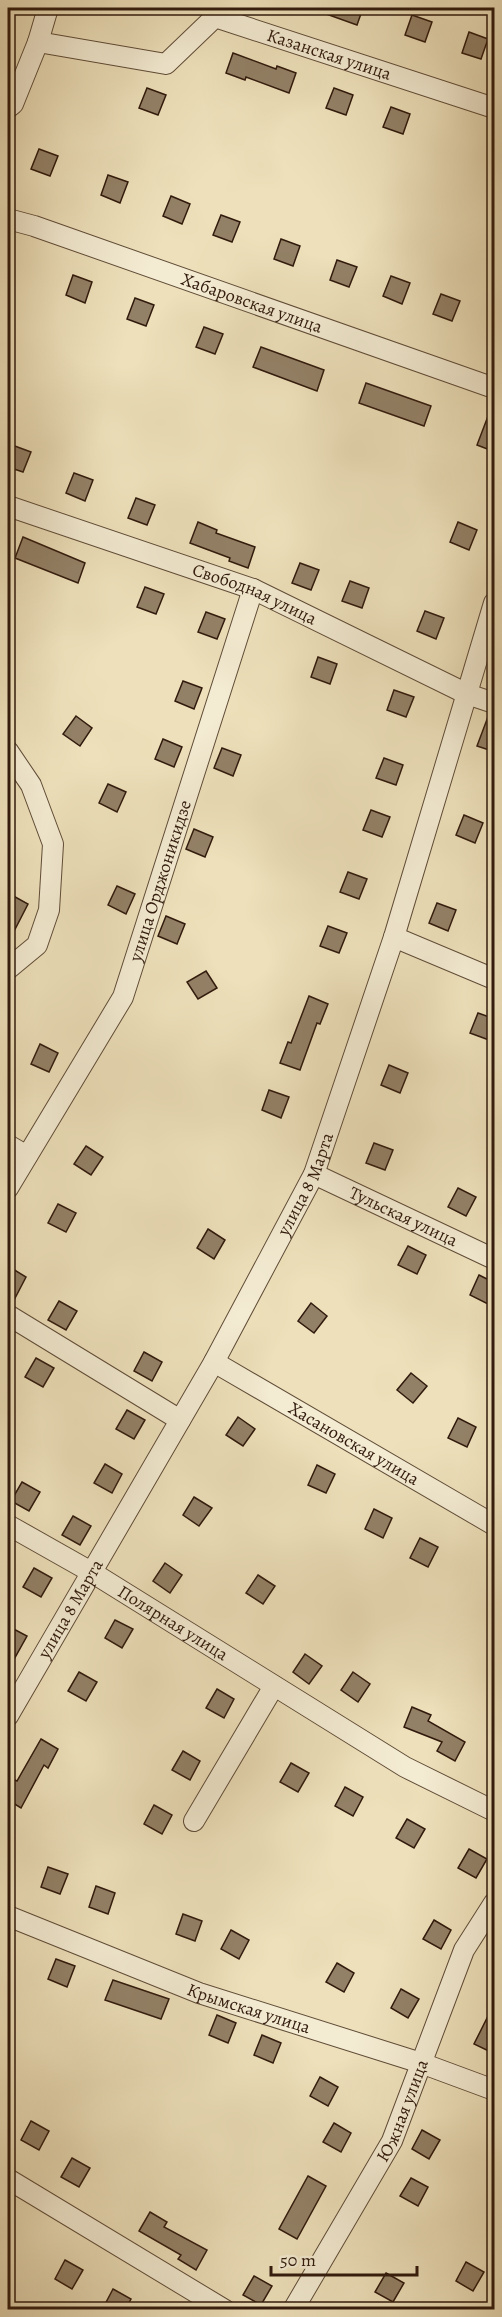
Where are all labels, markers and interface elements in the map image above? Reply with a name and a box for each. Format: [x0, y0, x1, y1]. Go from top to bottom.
street label: Казанская улица [264, 23, 395, 86]
street label: Хабаровская улица [178, 267, 326, 339]
street label: Свободная улица [189, 557, 322, 631]
street label: улица Орджоникидзе [123, 797, 197, 966]
street label: улица 8 Марта [271, 1129, 339, 1241]
street label: Тульская улица [345, 1180, 462, 1252]
street label: Хасановская улица [284, 1396, 424, 1491]
street label: улица 8 Марта [32, 1554, 109, 1664]
street label: Полярная улица [113, 1579, 233, 1667]
street label: Крымская улица [183, 1977, 314, 2040]
street label: Южная улица [370, 2055, 434, 2166]
scale bar [271, 2239, 416, 2277]
text: 50 m [280, 2248, 316, 2272]

